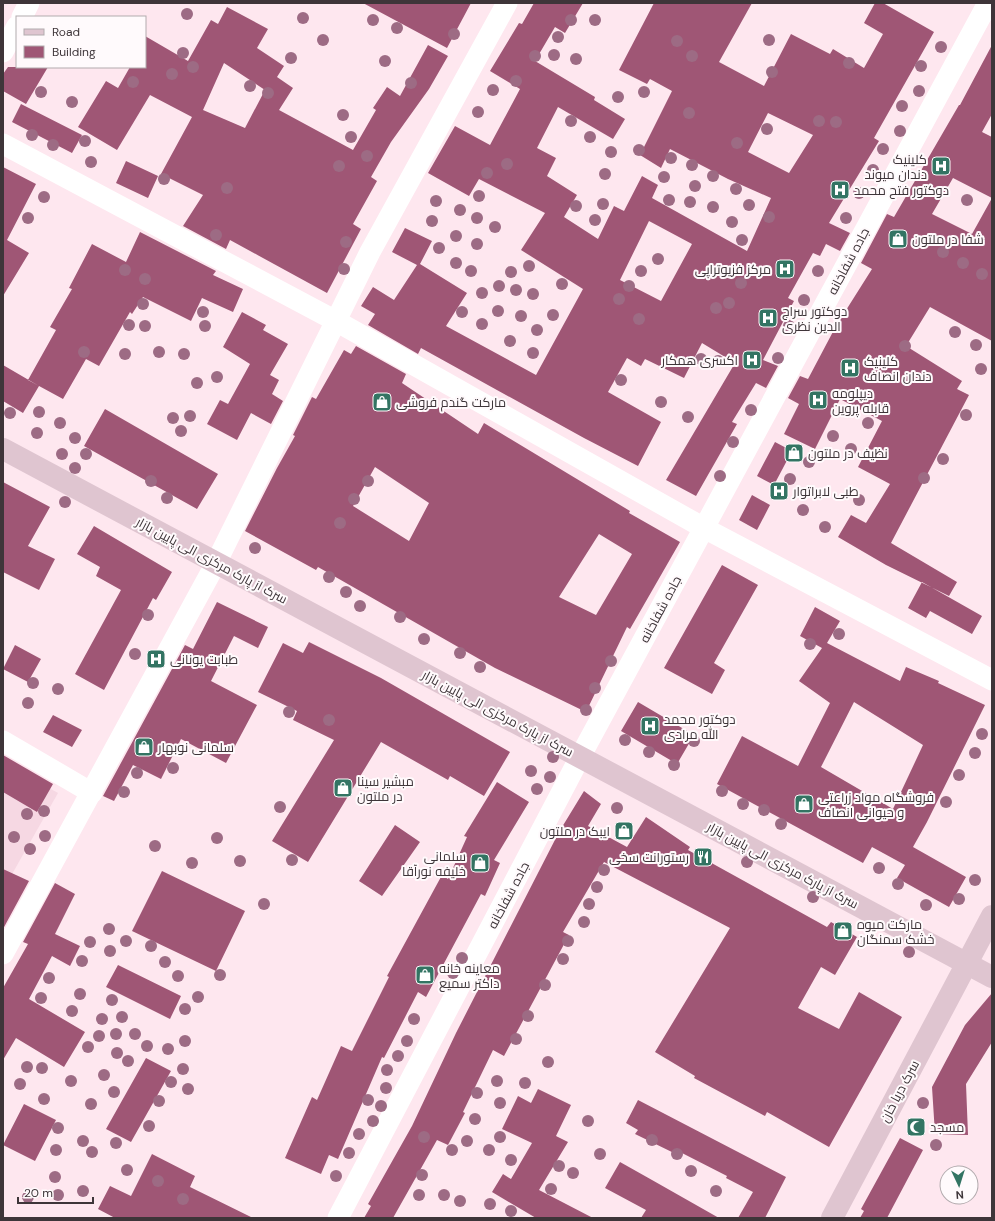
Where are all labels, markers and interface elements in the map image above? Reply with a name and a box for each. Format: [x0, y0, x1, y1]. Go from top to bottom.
legend [16, 16, 146, 68]
text: Road [52, 24, 80, 40]
text: Building [52, 44, 96, 60]
place label: کلینیک دندان میوند [865, 151, 927, 183]
hospital icon: کلینیک دندان میوند [930, 155, 952, 177]
hospital icon: دوکتور فتح محمد [829, 179, 851, 201]
place label: دوکتور فتح محمد [854, 182, 949, 199]
street label: جاده شفاخانه [824, 225, 873, 298]
shop icon: شفا در ملتون [887, 228, 909, 250]
place label: شفا در ملتون [912, 231, 984, 248]
hospital icon: مرکز فزیوتراپی [774, 258, 796, 280]
place label: مرکز فزیوتراپی [695, 261, 771, 279]
place label: دوکتور سراج الدین نظری [782, 303, 847, 335]
hospital icon: دوکتور سراج الدین نظری [757, 307, 779, 329]
hospital icon: اکسری همکار [741, 349, 763, 371]
place label: اکسری همکار [660, 352, 738, 369]
place label: کلینیک دندان انصاف [864, 353, 932, 385]
hospital icon: کلینیک دندان انصاف [839, 357, 861, 379]
place label: دیپلومه قابله پروین [832, 385, 889, 418]
hospital icon: دیپلومه قابله پروین [807, 389, 829, 411]
shop icon: مارکت گندم فروشی [371, 391, 393, 413]
place label: مارکت گندم فروشی [396, 394, 506, 412]
shop icon: نظیف در ملتون [783, 442, 805, 464]
place label: نظیف در ملتون [808, 445, 888, 462]
hospital icon: طبی لابراتوار [768, 480, 790, 502]
place label: طبی لابراتوار [792, 483, 859, 500]
street label: سرک از پارک مرکزی الی پایین بازار [132, 513, 290, 609]
street label: جاده شفاخانه [636, 573, 685, 646]
hospital icon: طبابت یونانی [145, 648, 167, 670]
place label: طبابت یونانی [170, 651, 238, 668]
street label: سرک از پارک مرکزی الی پایین بازار [418, 666, 576, 762]
place label: دوکتور محمد الله مرادی [664, 711, 736, 743]
hospital icon: دوکتور محمد الله مرادی [639, 715, 661, 737]
shop icon: سلمانی نوبهار [133, 736, 155, 758]
place label: سلمانی نوبهار [157, 739, 234, 756]
place label: مبشیر سینا در ملتون [357, 773, 414, 805]
shop icon: مبشیر سینا در ملتون [332, 777, 354, 799]
place label: فروشگاه مواد زراعتی و حیوانی انصاف [818, 789, 934, 821]
shop icon: فروشگاه مواد زراعتی و حیوانی انصاف [793, 793, 815, 815]
street label: سرک از پارک مرکزی الی پایین بازار [703, 818, 861, 914]
shop icon: ایبک در ملتون [613, 820, 635, 842]
place label: ایبک در ملتون [540, 823, 610, 840]
restaurant icon: رستورانت سخی [692, 846, 714, 868]
place label: سلمانی خلیفه نورآقا [402, 848, 466, 880]
place label: رستورانت سخی [609, 849, 689, 866]
shop icon: سلمانی خلیفه نورآقا [469, 852, 491, 874]
street label: جاده شفاخانه [484, 859, 533, 932]
place label: مارکت میوه خشک سمنگان [857, 916, 935, 948]
shop icon: مارکت میوه خشک سمنگان [832, 920, 854, 942]
place label: معاینه خانه داکتر سمیع [439, 960, 500, 992]
shop icon: معاینه خانه داکتر سمیع [414, 964, 436, 986]
street label: سرک دریا خان [876, 1057, 923, 1125]
mosque icon: مسجد [905, 1116, 927, 1138]
place label: مسجد [930, 1119, 964, 1136]
north arrow [939, 1165, 979, 1205]
scale bar [18, 1179, 93, 1205]
text: 20 m [24, 1185, 53, 1201]
text: N [955, 1188, 964, 1202]

